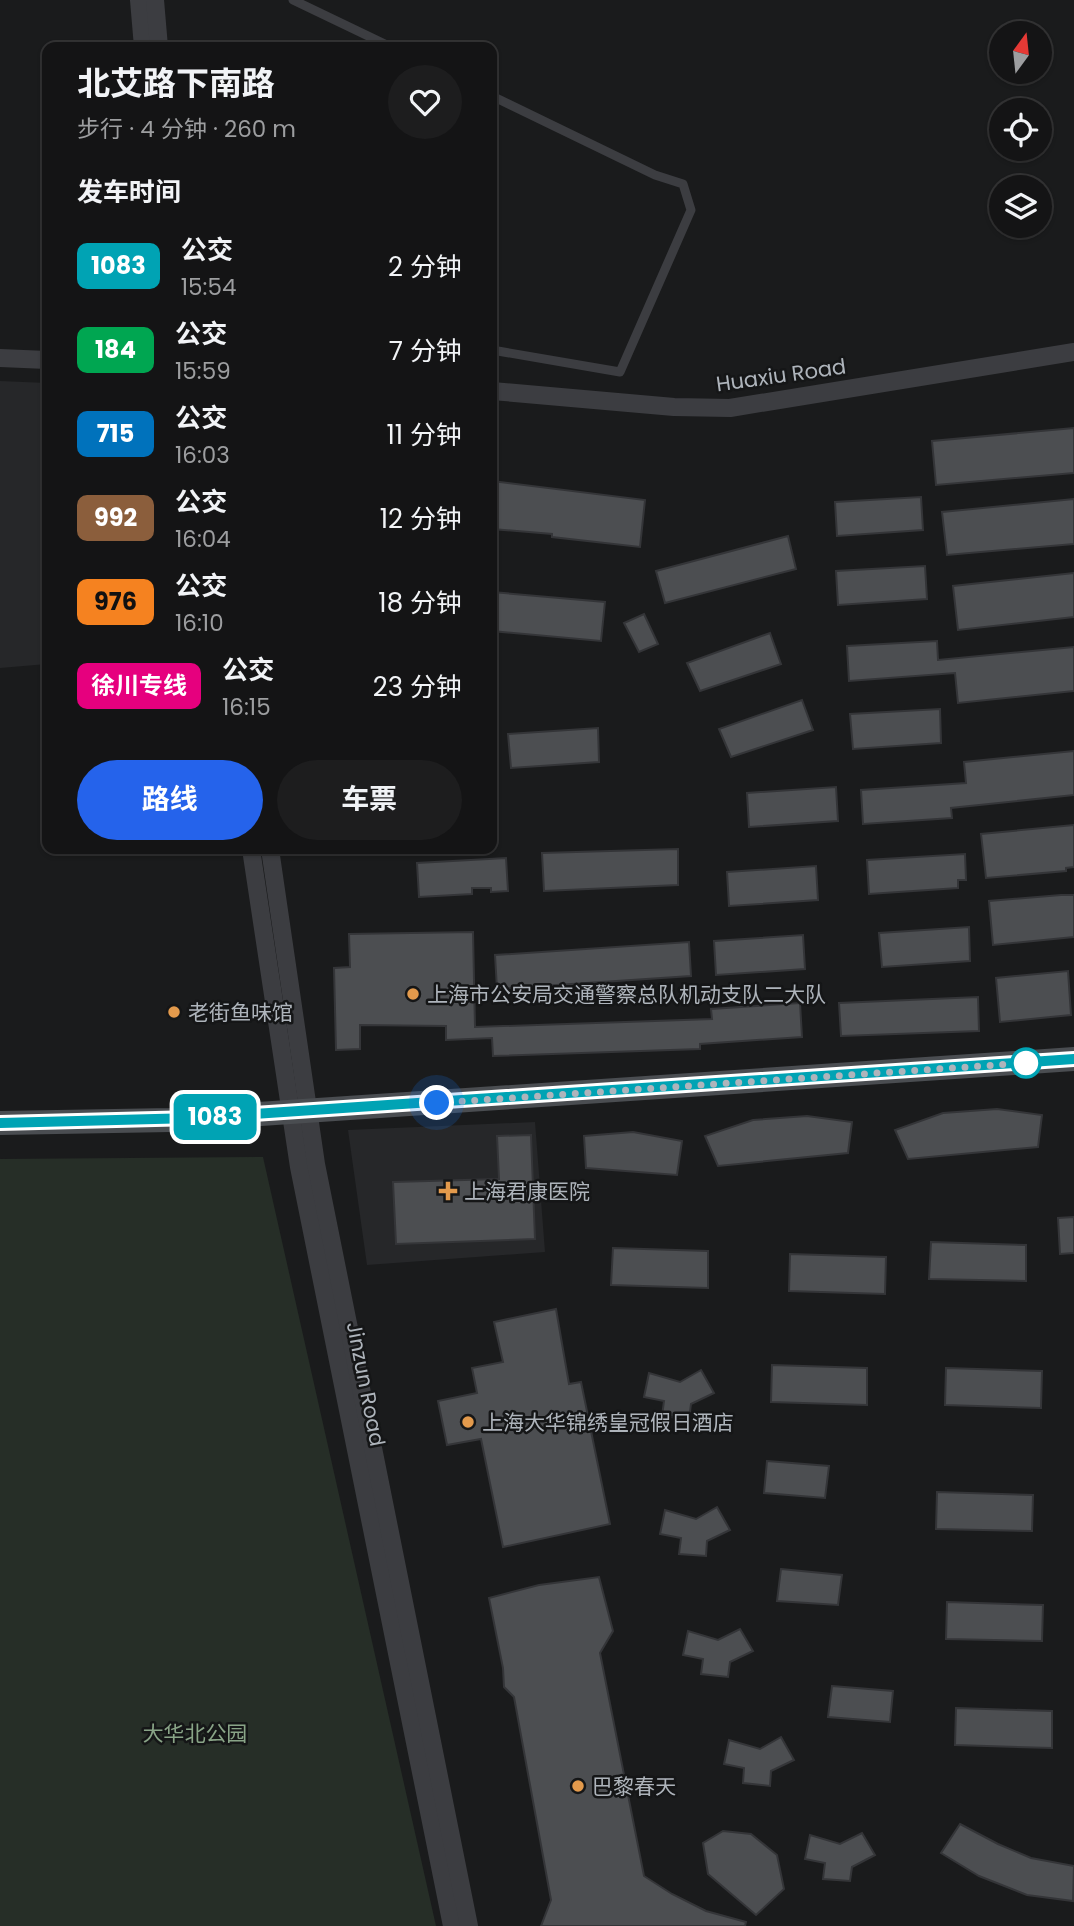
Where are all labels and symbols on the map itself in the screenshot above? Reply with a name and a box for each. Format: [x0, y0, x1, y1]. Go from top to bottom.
north arrow [989, 21, 1052, 84]
street label: Huaxiu Road [714, 352, 848, 398]
place label: 上海市公安局交通警察总队机动支队二大队 [427, 980, 826, 1009]
marker: 上海市公安局交通警察总队机动支队二大队 [405, 986, 421, 1002]
place label: 老街鱼味馆 [188, 998, 293, 1027]
marker: 老街鱼味馆 [166, 1004, 182, 1020]
unlabelled marker [1011, 1048, 1041, 1078]
your location [419, 1085, 454, 1120]
line badge: 1083 [166, 1094, 264, 1140]
place label: 上海君康医院 [464, 1177, 590, 1206]
marker: 上海君康医院 [438, 1181, 458, 1201]
street label: Jinzun Road [340, 1319, 392, 1449]
place label: 上海大华锦绣皇冠假日酒店 [482, 1408, 734, 1437]
marker: 上海大华锦绣皇冠假日酒店 [460, 1414, 476, 1430]
park label: 大华北公园 [143, 1719, 248, 1748]
place label: 巴黎春天 [592, 1772, 676, 1801]
marker: 巴黎春天 [570, 1778, 586, 1794]

